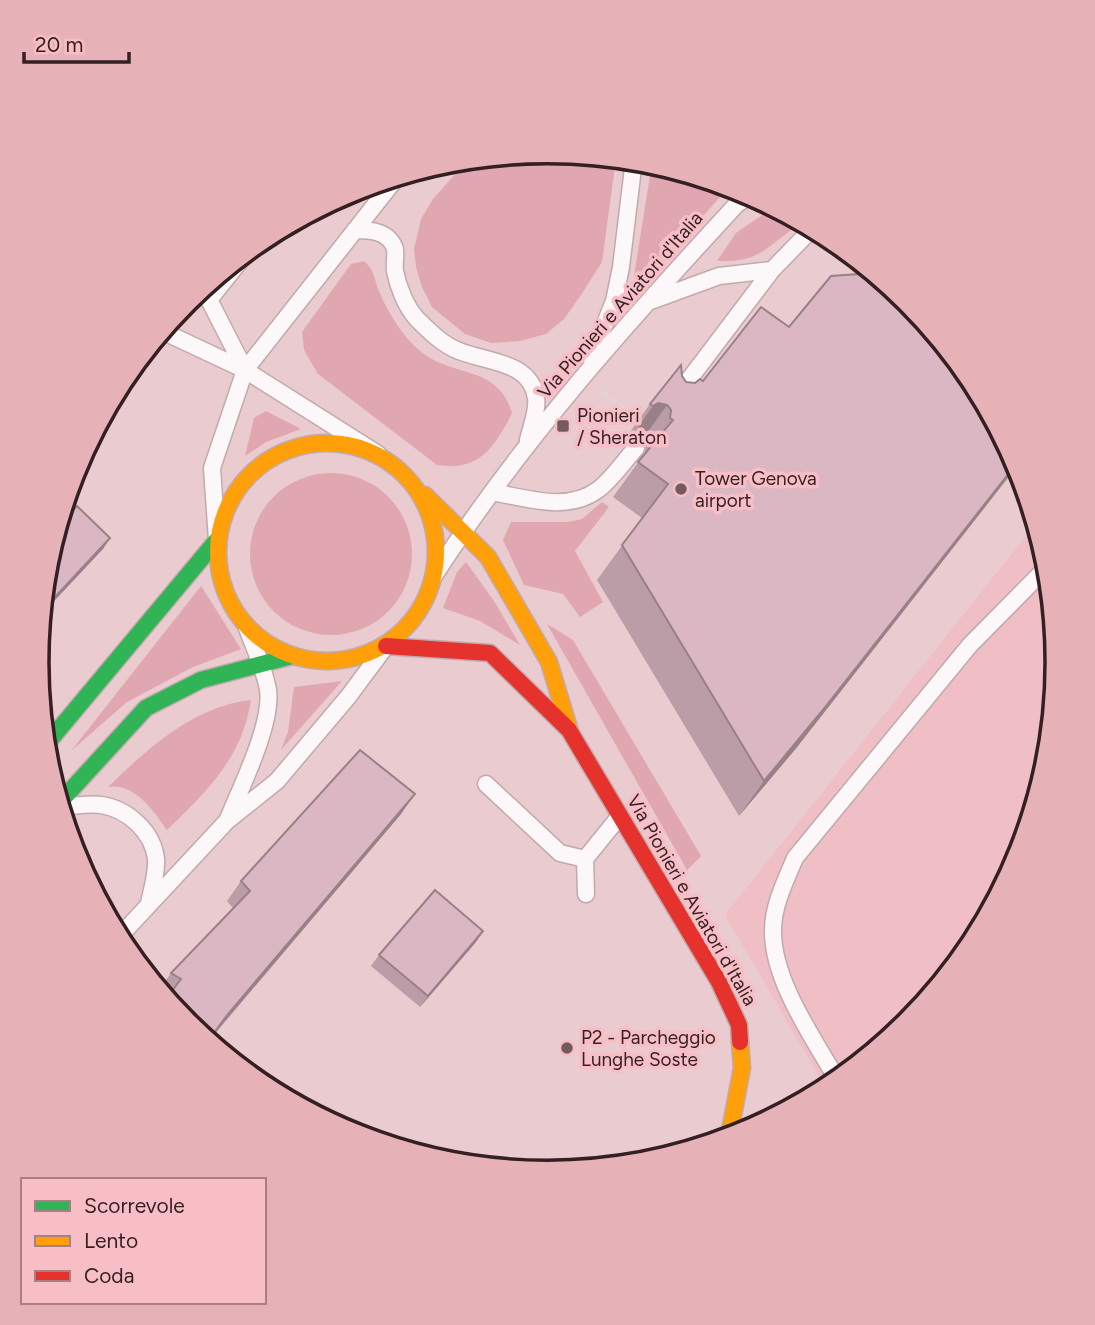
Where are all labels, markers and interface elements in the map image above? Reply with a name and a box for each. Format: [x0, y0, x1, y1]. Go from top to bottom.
scale bar [24, 21, 130, 65]
text: 20 m [35, 32, 83, 57]
street label: Via Pionieri e Aviatori d'Italia [533, 207, 707, 403]
place label: Pionieri / Sheraton [577, 404, 667, 449]
marker: Pionieri / Sheraton [555, 418, 571, 434]
place label: Tower Genova airport [695, 467, 817, 512]
marker: Tower Genova airport [673, 481, 689, 497]
street label: Via Pionieri e Aviatori d'Italia [622, 790, 762, 1010]
place label: P2 - Parcheggio Lunghe Soste [581, 1026, 716, 1071]
marker: P2 - Parcheggio Lunghe Soste [559, 1040, 575, 1056]
legend [21, 1178, 266, 1304]
text: Scorrevole [84, 1193, 185, 1218]
text: Lento [84, 1228, 138, 1253]
text: Coda [84, 1263, 134, 1288]

